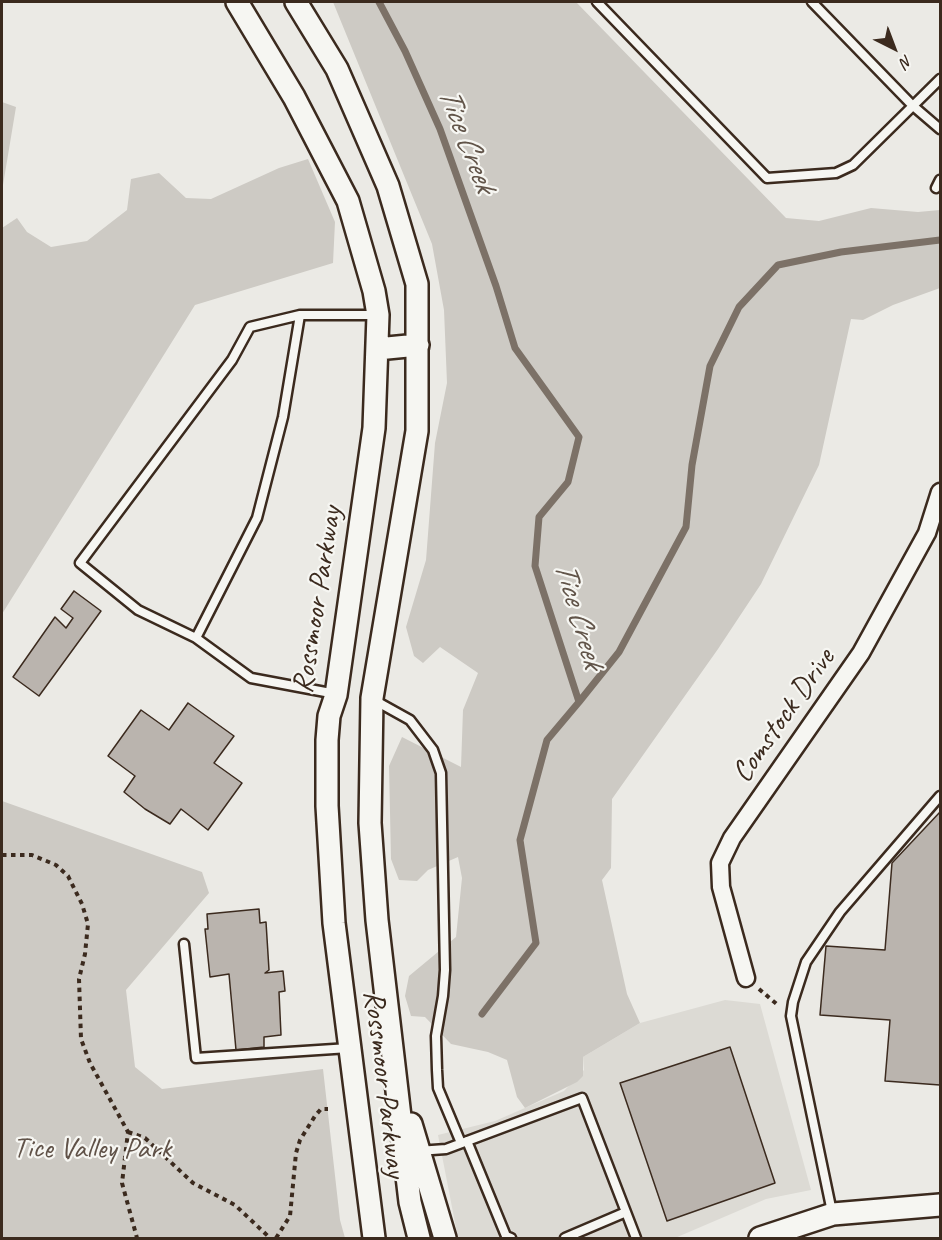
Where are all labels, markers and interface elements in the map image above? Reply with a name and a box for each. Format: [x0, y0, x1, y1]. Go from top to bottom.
north arrow [864, 18, 924, 78]
text: N [896, 51, 916, 72]
water label: Tice Creek [428, 82, 504, 198]
street label: Rossmoor Parkway [285, 504, 351, 696]
water label: Tice Creek [544, 557, 612, 673]
street label: Comstock Drive [725, 642, 843, 790]
street label: Rossmoor Parkway [355, 988, 413, 1180]
park label: Tice Valley Park [13, 1131, 171, 1167]

